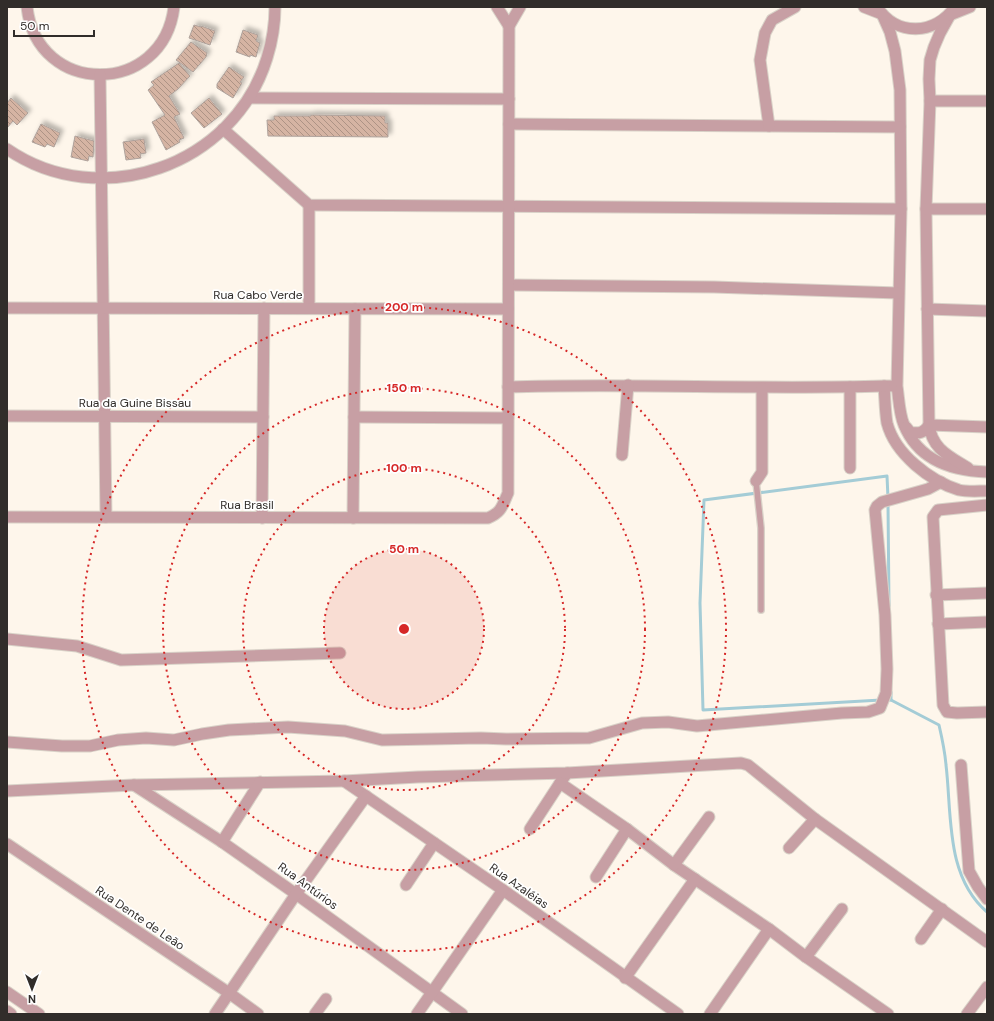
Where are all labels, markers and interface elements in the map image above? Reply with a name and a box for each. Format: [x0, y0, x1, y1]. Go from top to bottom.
scale bar [14, 12, 94, 38]
text: 50 m [20, 18, 49, 34]
street label: Rua Cabo Verde [213, 287, 303, 303]
text: 200 m [385, 299, 423, 315]
text: 150 m [387, 380, 421, 396]
street label: Rua da Guine Bissau [79, 395, 191, 411]
text: 100 m [386, 460, 422, 476]
street label: Rua Brasil [220, 497, 274, 513]
text: 50 m [389, 541, 419, 557]
centre of rings [397, 622, 411, 636]
street label: Rua Antúrios [275, 859, 341, 913]
street label: Rua Azaléias [486, 860, 552, 912]
street label: Rua Dente de Leão [92, 882, 188, 954]
north arrow [12, 969, 52, 1009]
text: N [28, 992, 36, 1006]

